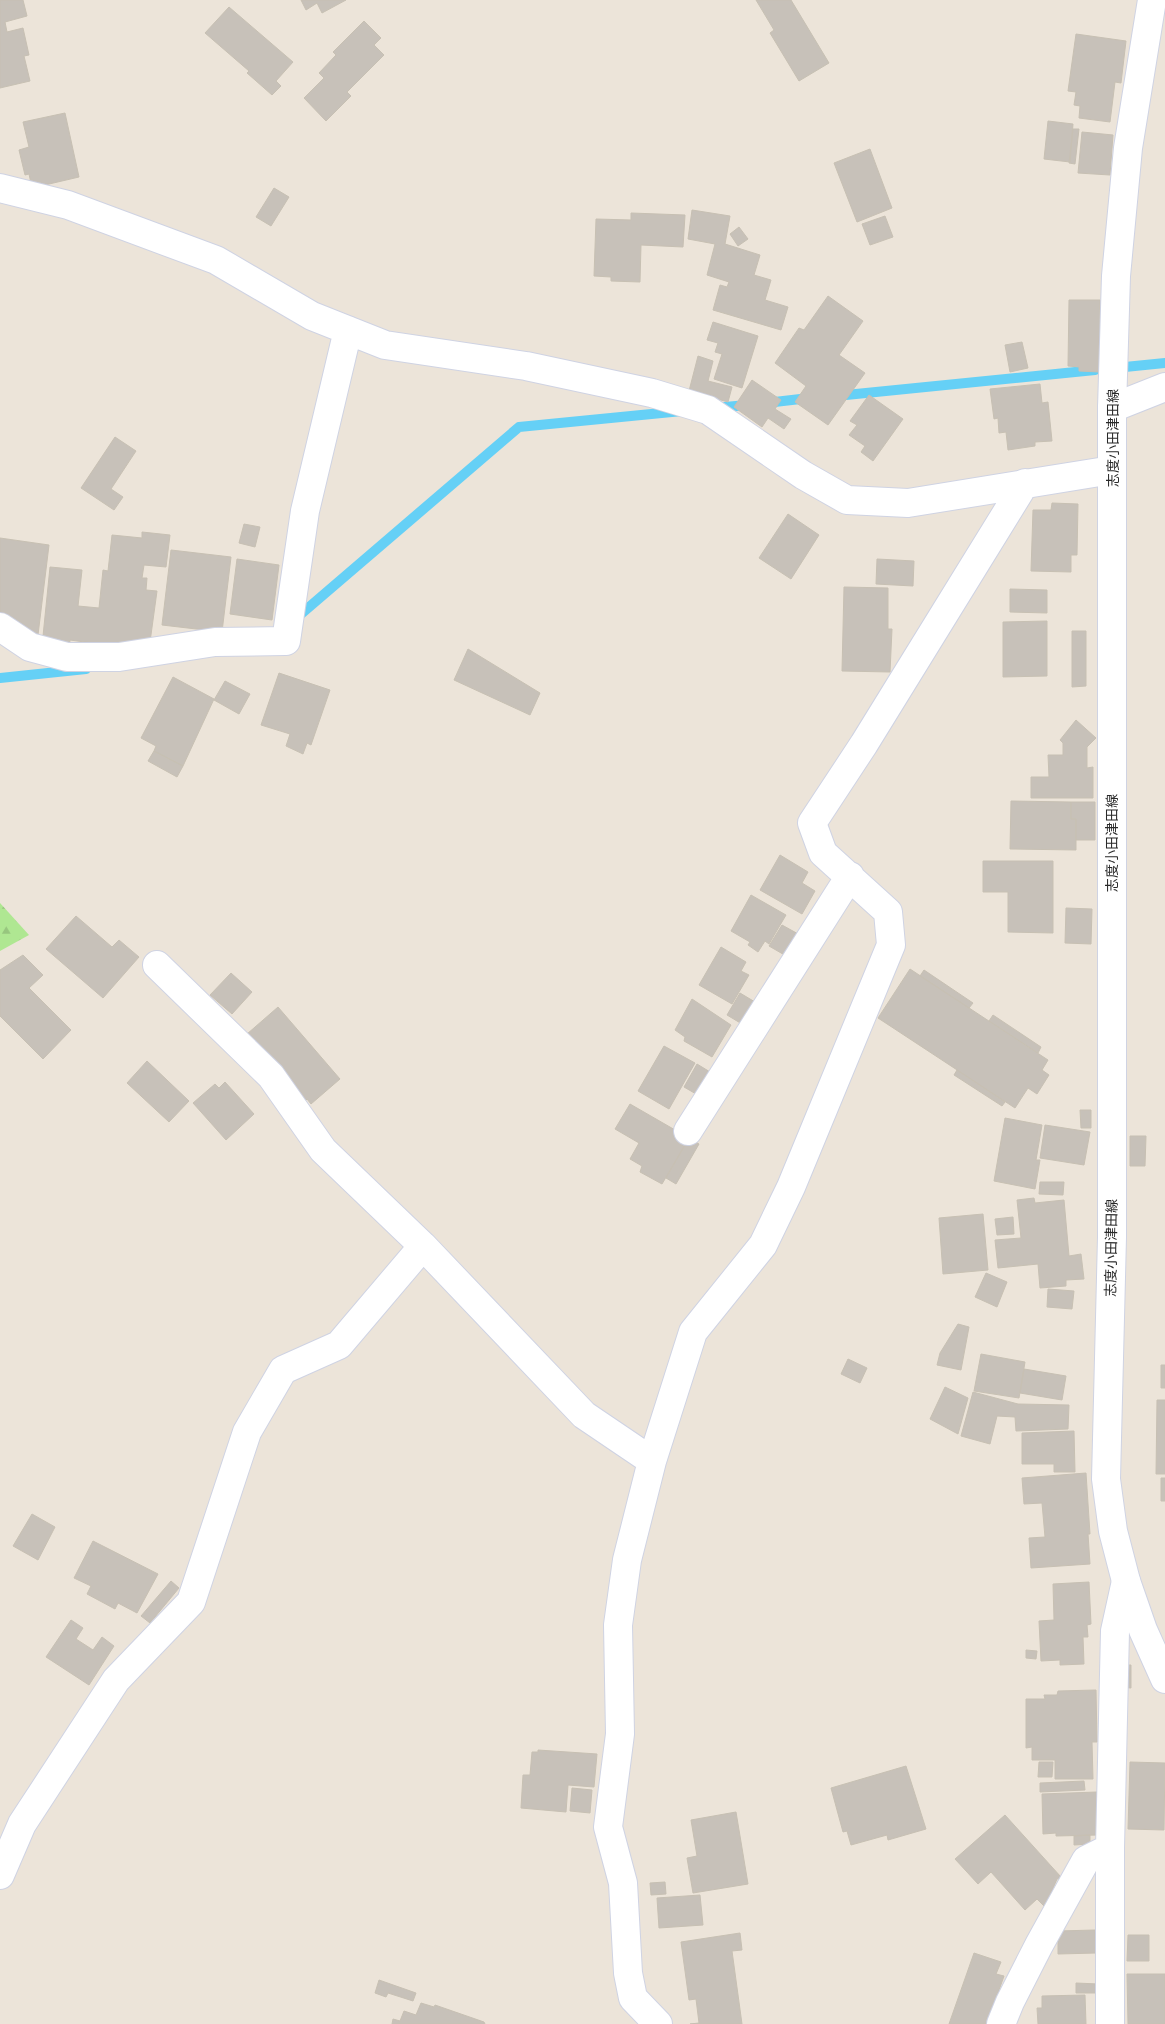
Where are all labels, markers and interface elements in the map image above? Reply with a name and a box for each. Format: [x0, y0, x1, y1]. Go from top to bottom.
street label: 志度小田津田線 [1105, 389, 1121, 487]
street label: 志度小田津田線 [1104, 794, 1120, 892]
street label: 志度小田津田線 [1102, 1199, 1120, 1297]

